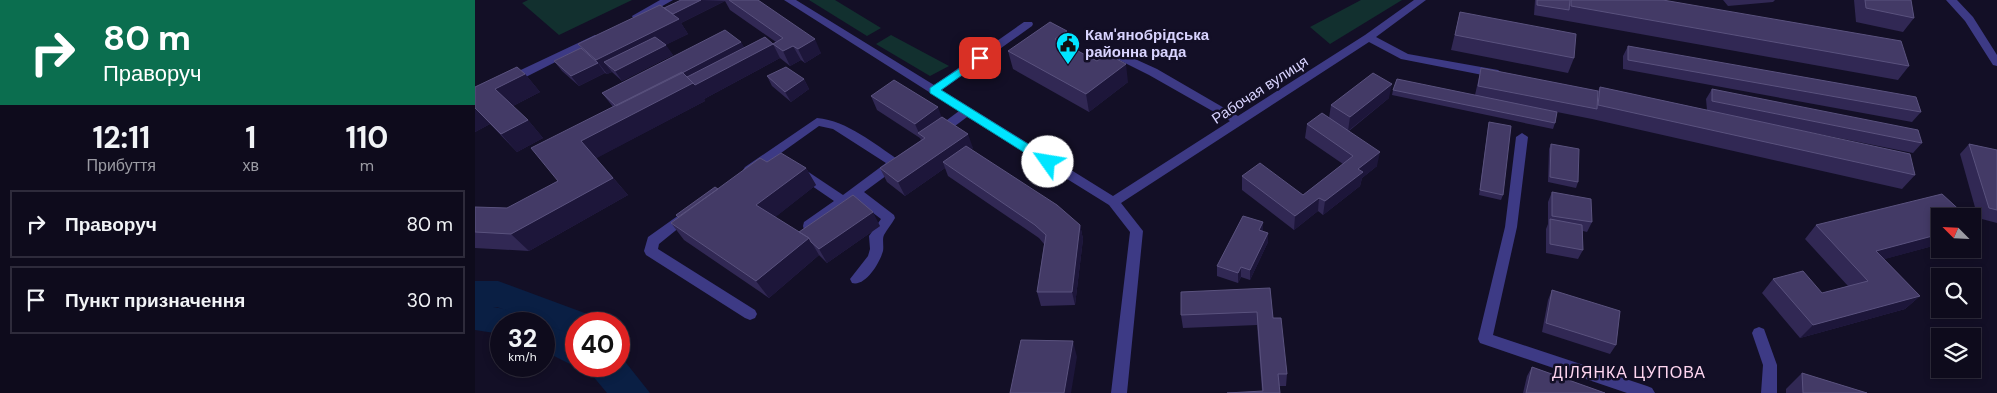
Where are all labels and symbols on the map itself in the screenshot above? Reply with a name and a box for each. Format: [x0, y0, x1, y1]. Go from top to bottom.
place label: Кам'янобрідська районна рада [1085, 25, 1210, 62]
public building icon: Кам'янобрідська районна рада [1055, 31, 1081, 65]
pin [959, 37, 1001, 79]
street label: Рабочая вулиця [1208, 51, 1312, 129]
position arrow [1021, 135, 1073, 187]
north arrow [1931, 208, 1981, 258]
speed limit sign: 40 [565, 312, 630, 377]
district label: ДІЛЯНКА ЦУПОВА [1552, 362, 1706, 383]

